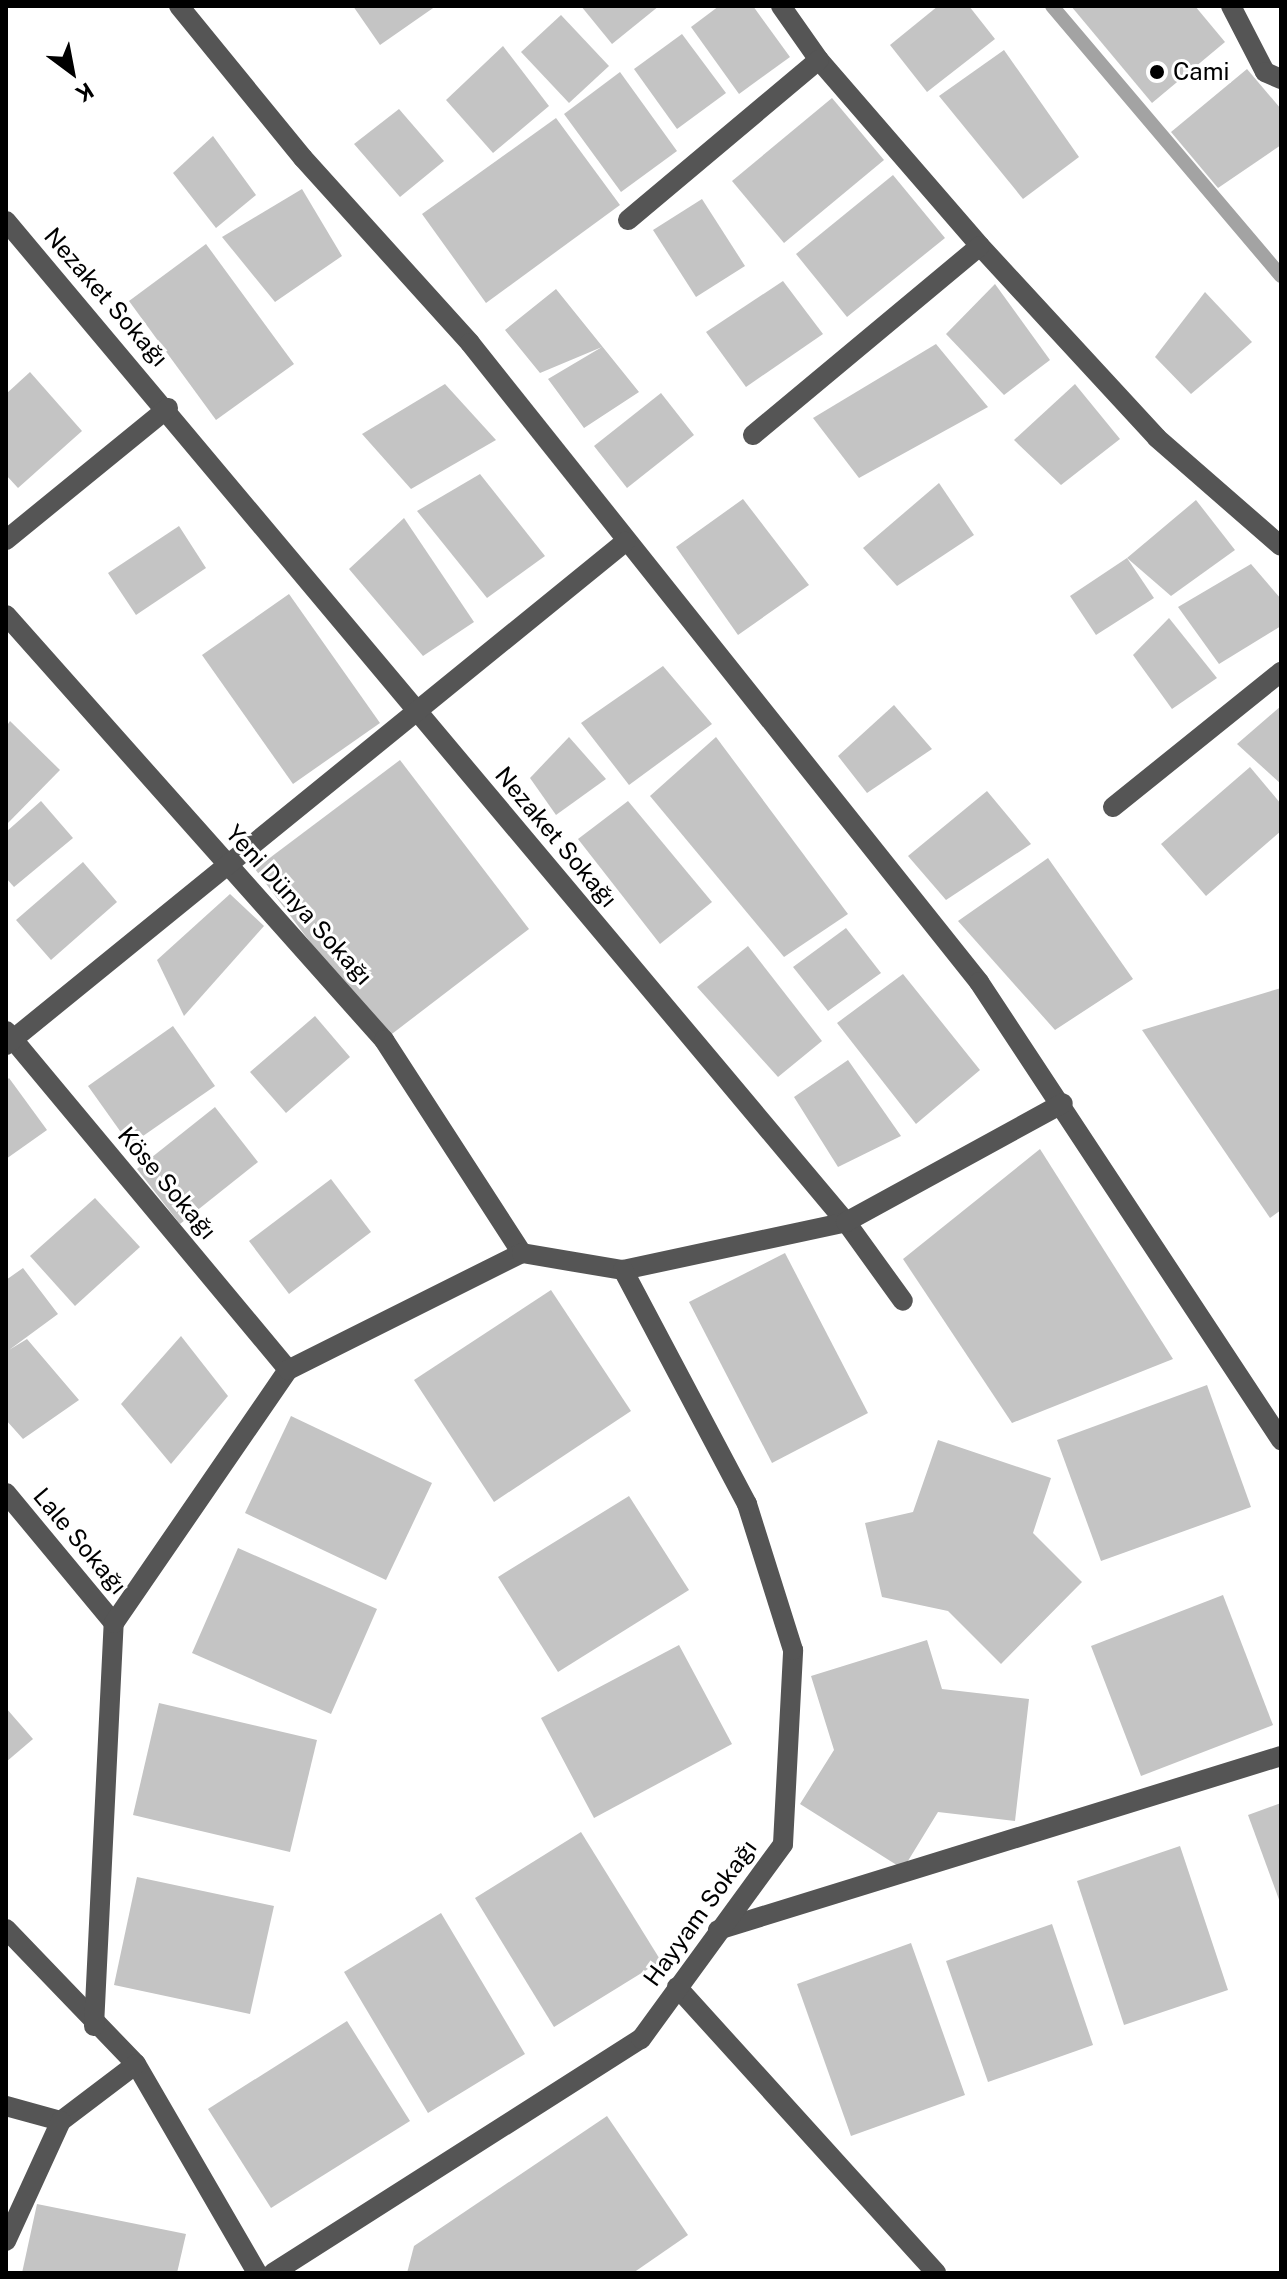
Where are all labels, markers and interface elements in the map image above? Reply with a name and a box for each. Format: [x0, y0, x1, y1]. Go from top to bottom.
north arrow [32, 32, 112, 112]
place label: Cami [1173, 58, 1229, 86]
marker: Cami [1148, 63, 1166, 81]
text: K [71, 77, 98, 108]
street label: Nezaket Sokağı [38, 222, 174, 372]
street label: Nezaket Sokağı [489, 761, 623, 913]
street label: Yeni Dünya Sokağı [220, 819, 378, 991]
street label: Köse Sokağı [112, 1121, 222, 1245]
street label: Lale Sokağı [27, 1482, 133, 1600]
street label: Hayyam Sokağı [637, 1834, 763, 1992]

